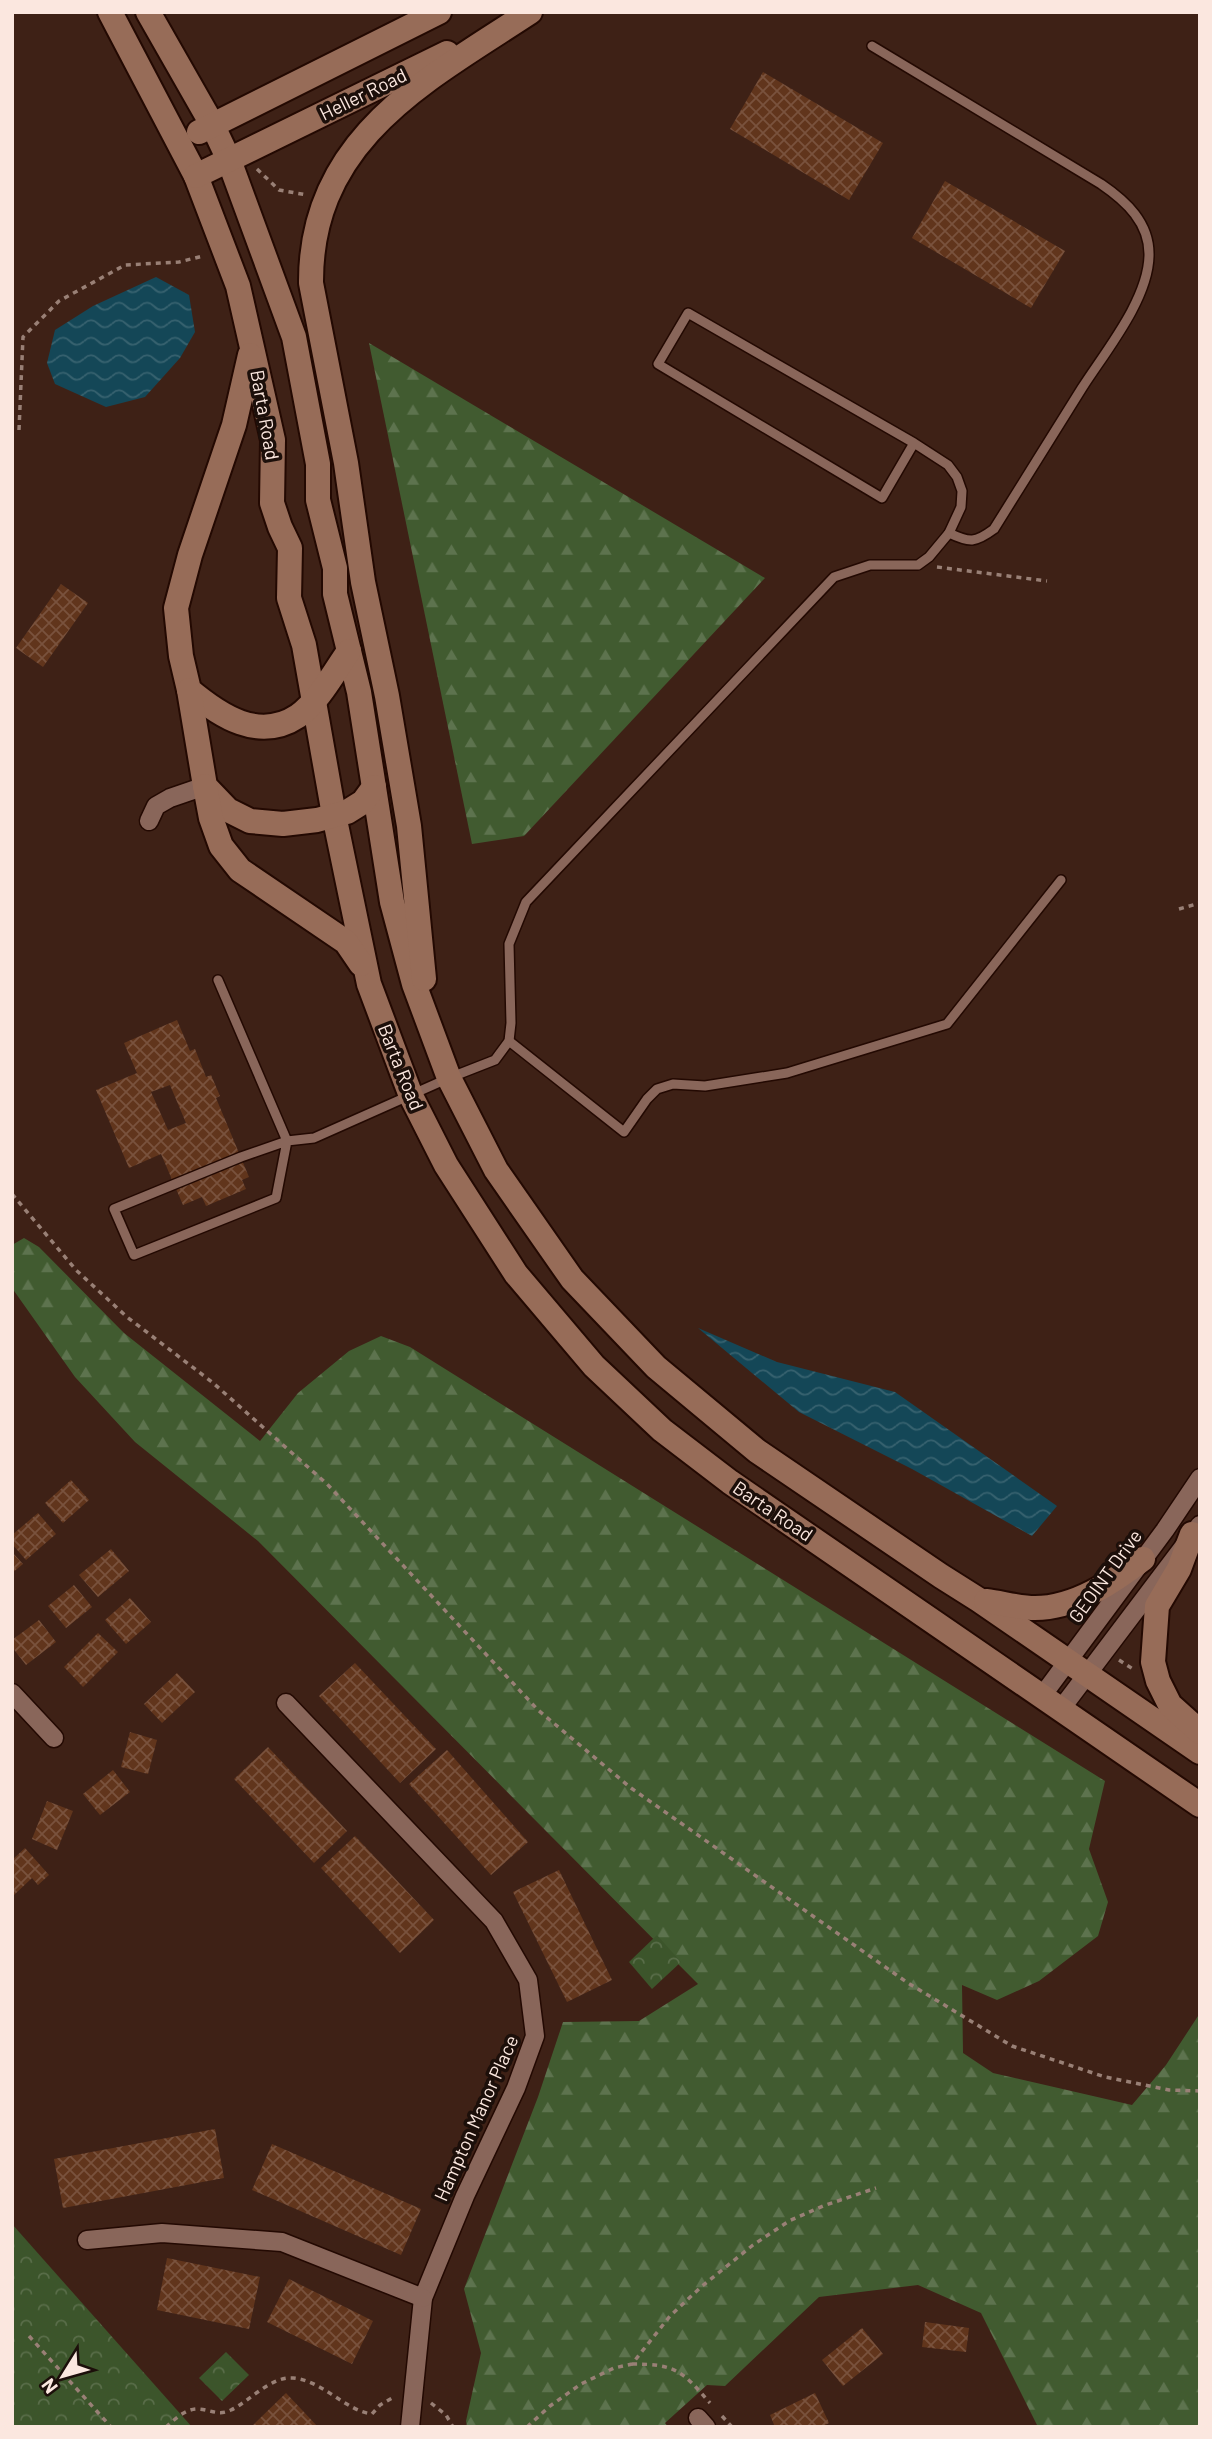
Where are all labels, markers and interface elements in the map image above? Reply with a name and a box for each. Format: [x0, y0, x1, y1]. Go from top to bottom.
street label: Heller Road [315, 63, 410, 125]
street label: Barta Road [246, 368, 285, 462]
street label: Barta Road [374, 1020, 429, 1113]
street label: Barta Road [729, 1476, 817, 1546]
street label: GEOINT Drive [1063, 1525, 1146, 1627]
street label: Hampton Manor Place [429, 2031, 522, 2204]
north arrow [28, 2341, 98, 2411]
text: N [36, 2375, 62, 2399]

